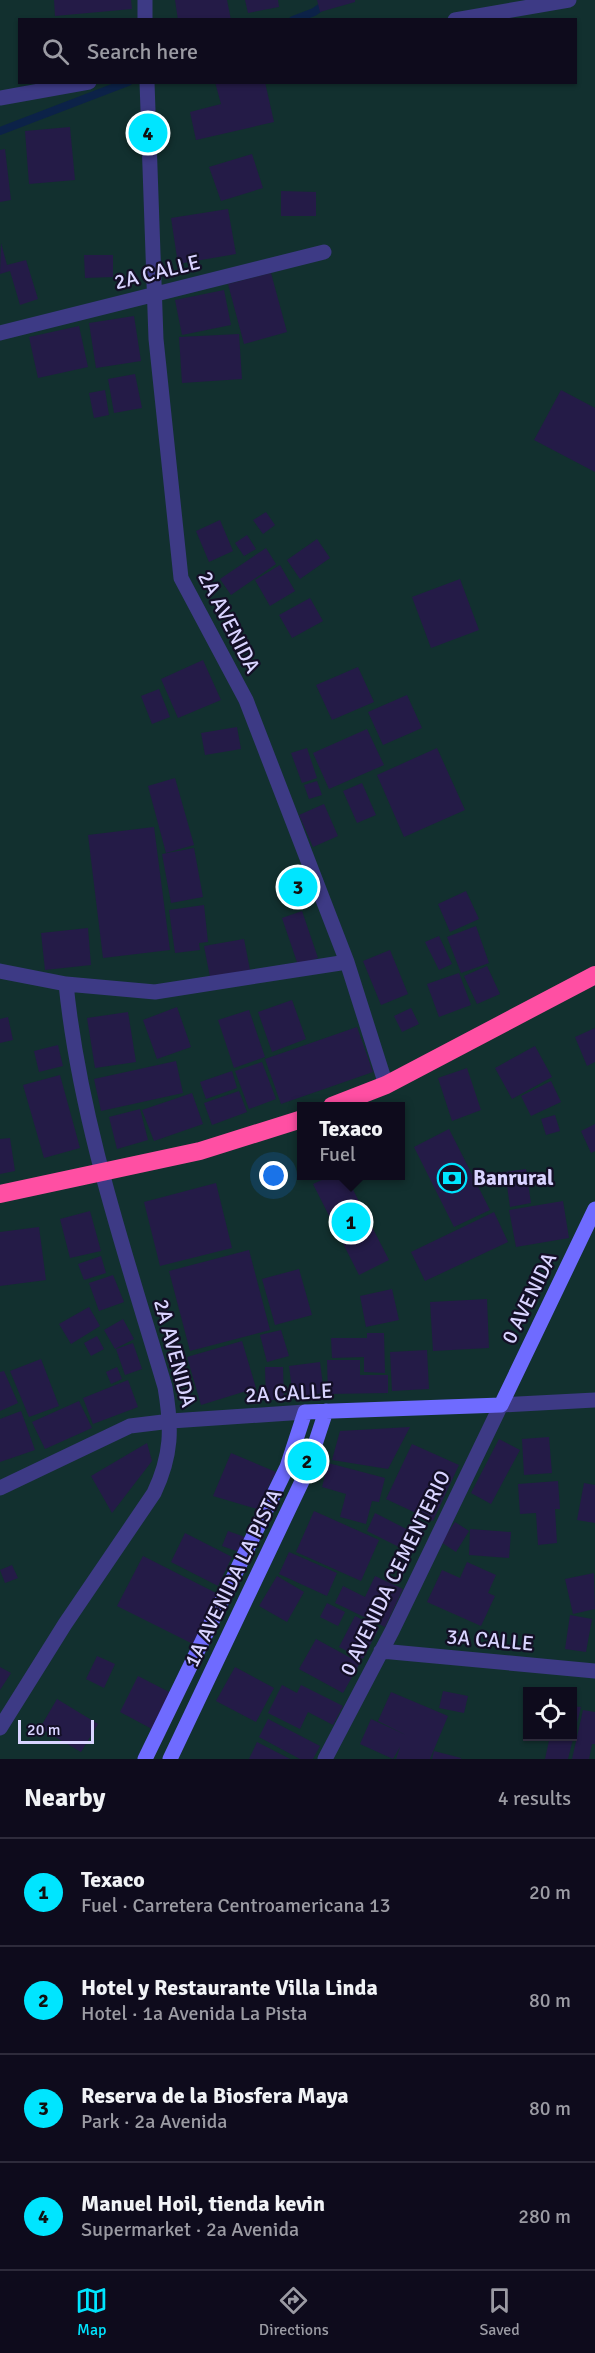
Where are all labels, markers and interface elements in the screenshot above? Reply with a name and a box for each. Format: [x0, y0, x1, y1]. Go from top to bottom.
search box [18, 18, 577, 84]
icon: search [39, 35, 72, 68]
text: Search here [87, 38, 198, 65]
pin: 4 [128, 110, 168, 156]
street label: 2A CALLE [111, 249, 203, 295]
street label: 2A AVENIDA [192, 567, 266, 678]
pin: 3 [278, 864, 318, 910]
popup [297, 1102, 405, 1180]
text: Texaco [319, 1115, 383, 1142]
text: Fuel [319, 1142, 356, 1167]
your location [259, 1161, 288, 1190]
bank icon: Banrural [436, 1162, 468, 1194]
place label: Banrural [473, 1165, 554, 1191]
pin: 1 [332, 1200, 370, 1244]
street label: 0 AVENIDA [496, 1248, 562, 1348]
street label: 2A AVENIDA [148, 1296, 202, 1410]
street label: 2A CALLE [245, 1378, 333, 1408]
pin: 2 [288, 1438, 326, 1484]
street label: 0 AVENIDA CEMENTERIO [334, 1466, 456, 1680]
street label: 1A AVENIDA LA PISTA [179, 1485, 287, 1671]
street label: 3A CALLE [445, 1623, 535, 1657]
map controls [523, 1687, 577, 1741]
button: locate [523, 1687, 577, 1741]
scale bar [18, 1717, 94, 1744]
text: 20 m [27, 1720, 61, 1740]
text: Nearby [24, 1782, 105, 1814]
text: 4 results [498, 1786, 571, 1811]
text: Texaco [81, 1866, 145, 1893]
text: 1 [38, 1880, 49, 1905]
text: 20 m [529, 1880, 571, 1905]
text: Fuel · Carretera Centroamericana 13 [81, 1893, 391, 1918]
text: Hotel y Restaurante Villa Linda [81, 1974, 378, 2001]
text: 2 [38, 1988, 49, 2013]
text: 80 m [529, 1988, 571, 2013]
text: Hotel · 1a Avenida La Pista [81, 2001, 307, 2026]
text: Reserva de la Biosfera Maya [81, 2082, 349, 2109]
text: 3 [38, 2096, 49, 2121]
text: 80 m [529, 2096, 571, 2121]
text: Park · 2a Avenida [81, 2109, 228, 2134]
text: Manuel Hoil, tienda kevin [81, 2190, 325, 2217]
text: 4 [38, 2204, 49, 2229]
text: 280 m [518, 2204, 571, 2229]
text: Supermarket · 2a Avenida [81, 2217, 299, 2242]
tab: Map [75, 2284, 108, 2340]
tab: Directions [259, 2284, 329, 2340]
tab: Saved [479, 2284, 520, 2340]

